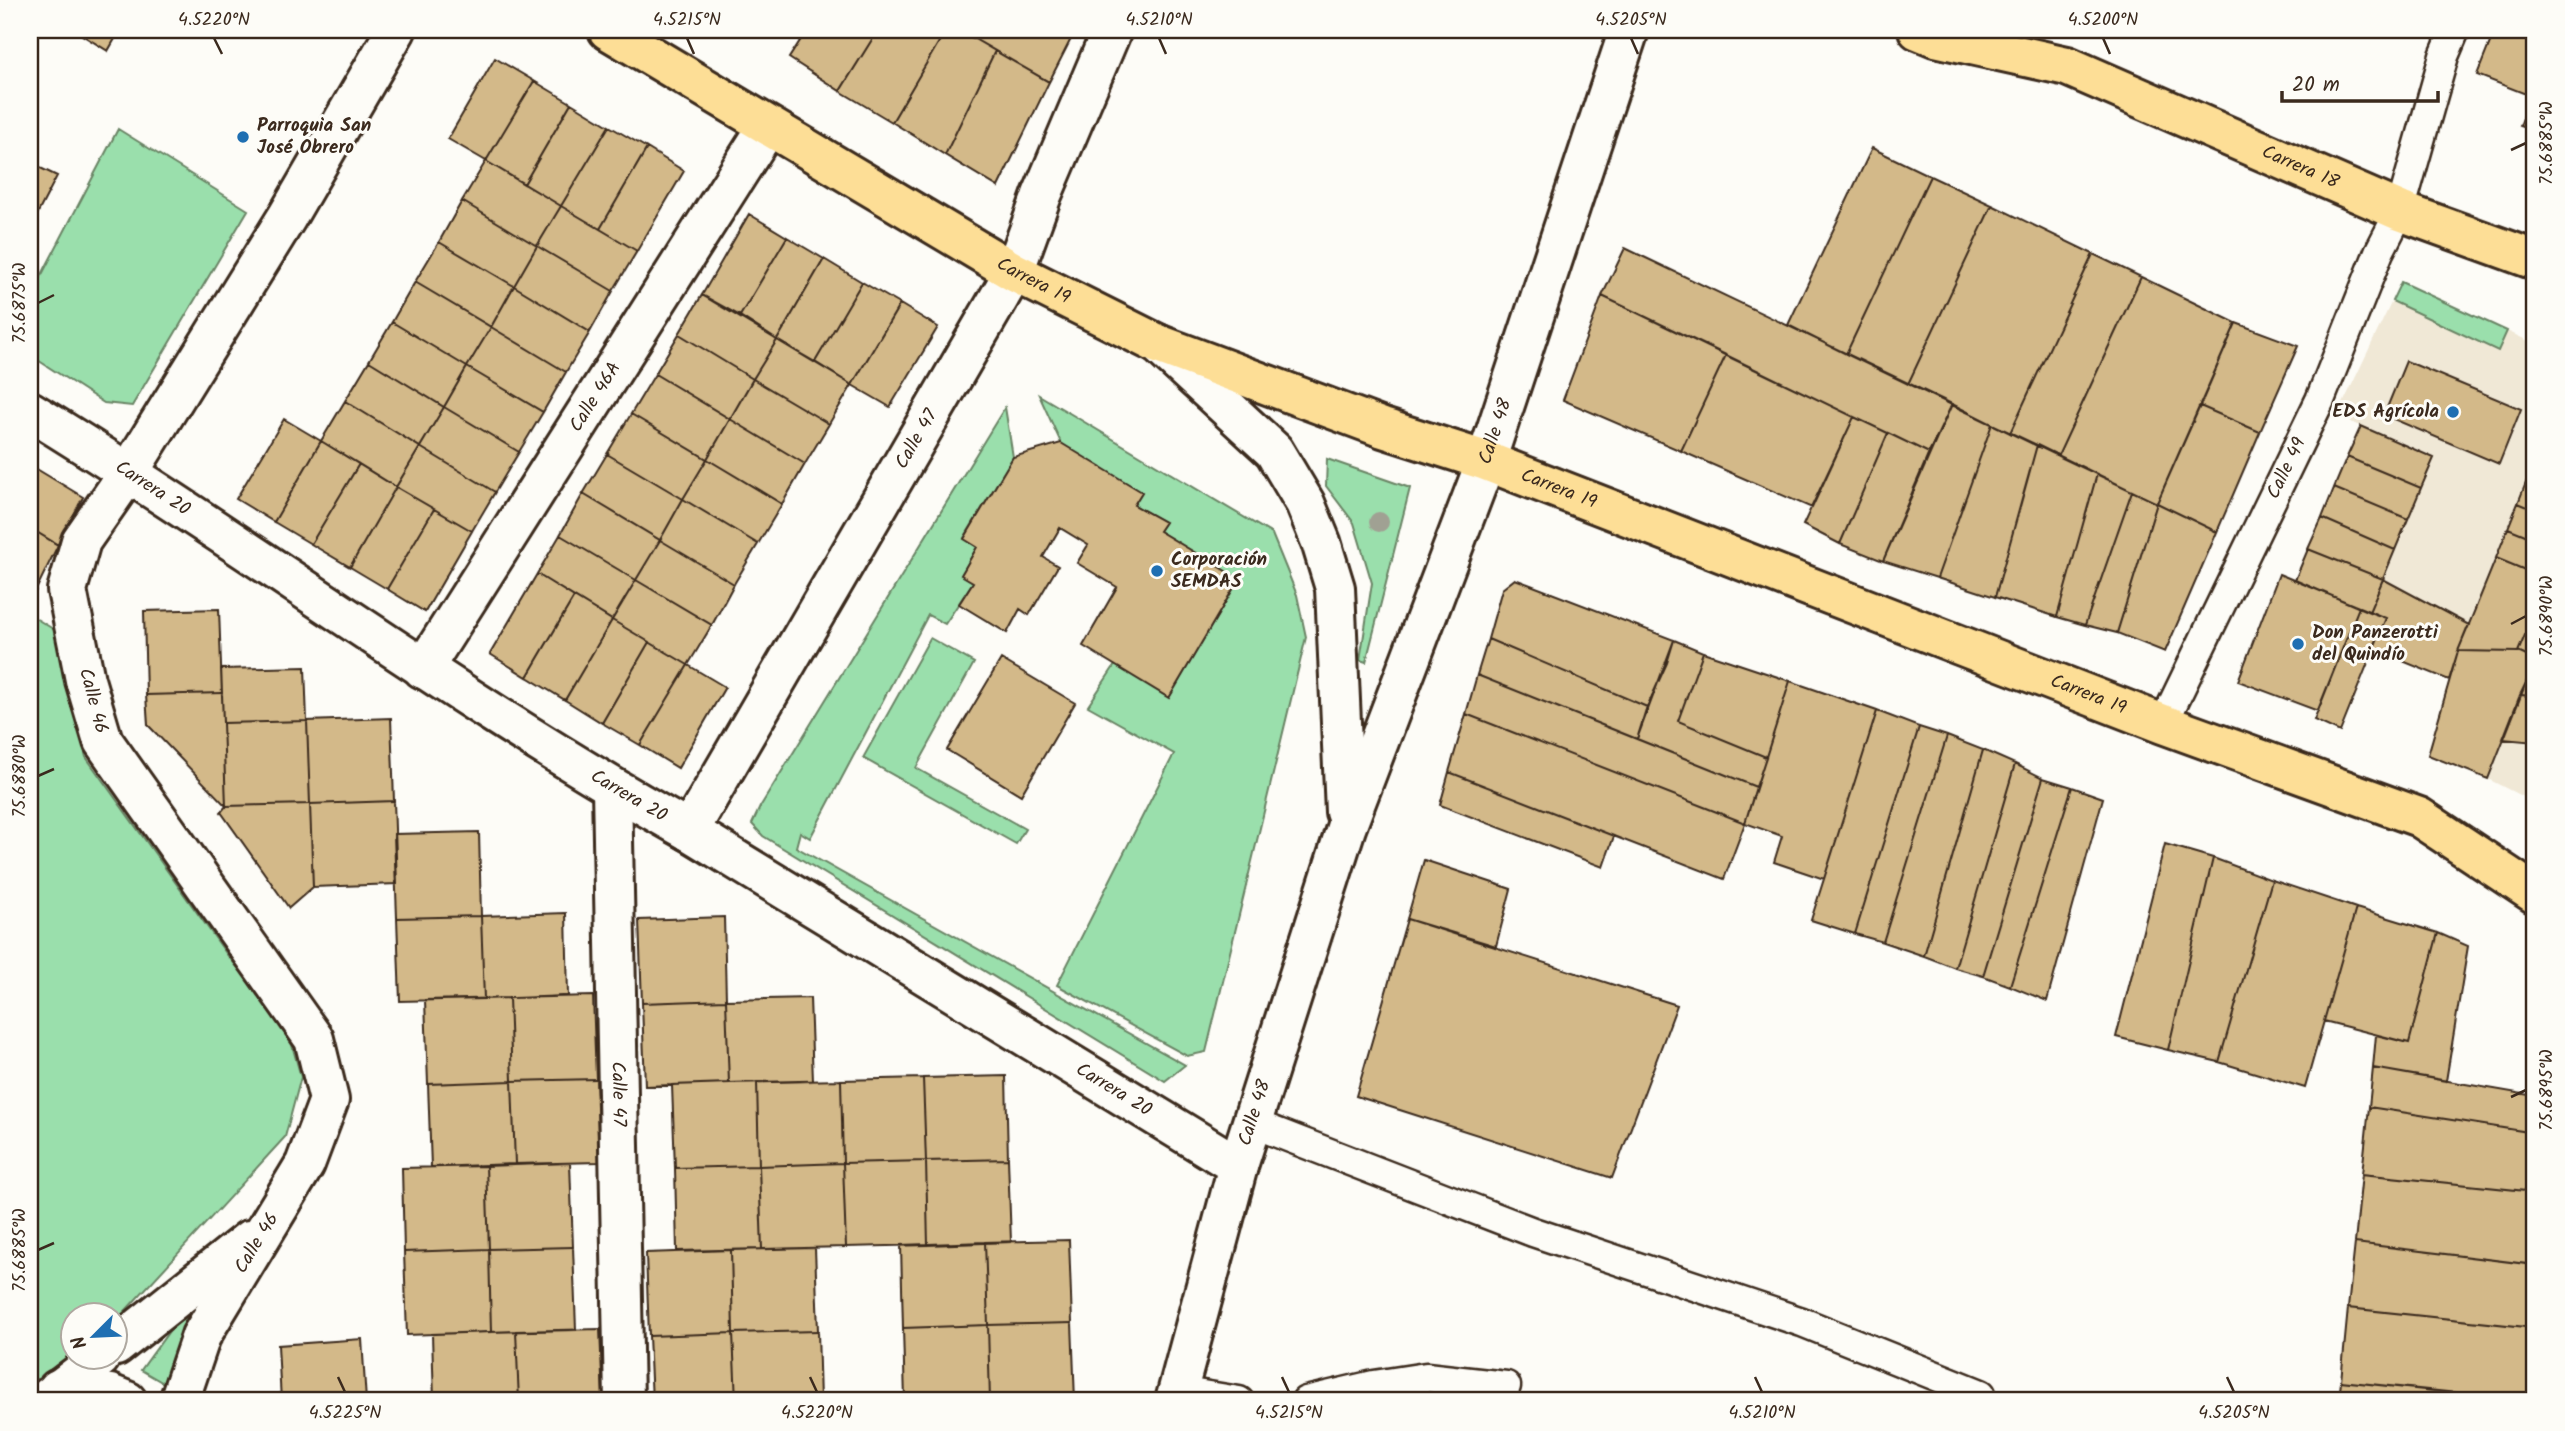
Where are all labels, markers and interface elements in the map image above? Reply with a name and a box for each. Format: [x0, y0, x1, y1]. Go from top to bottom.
text: 4.5220°N [178, 6, 250, 35]
text: 4.5215°N [653, 6, 721, 35]
text: 4.5210°N [1125, 6, 1193, 35]
text: 4.5205°N [1595, 6, 1667, 35]
text: 4.5200°N [2068, 6, 2138, 35]
scale bar [2282, 60, 2437, 104]
text: 20 m [2292, 69, 2340, 102]
text: 75.6885°W [2533, 101, 2562, 185]
place label: Parroquia San José Obrero [257, 111, 371, 163]
marker: Parroquia San José Obrero [235, 129, 251, 145]
street label: Carrera 18 [2257, 138, 2344, 198]
street label: Carrera 19 [990, 250, 1075, 313]
text: 75.6875°W [6, 262, 35, 344]
street label: Calle 46A [562, 356, 629, 438]
street label: Calle 48 [1471, 394, 1521, 468]
place label: EDS Agrícola [2332, 397, 2439, 427]
street label: Calle 47 [887, 403, 947, 475]
marker: EDS Agrícola [2445, 404, 2461, 420]
street label: Calle 49 [2259, 432, 2315, 504]
street label: Carrera 20 [109, 453, 196, 524]
street label: Carrera 19 [1516, 461, 1601, 518]
place label: Corporación SEMDAS [1171, 545, 1267, 597]
marker: Corporación SEMDAS [1149, 563, 1165, 579]
text: 75.6890°W [2533, 575, 2562, 657]
place label: Don Panzerotti del Quindío [2312, 618, 2439, 670]
marker: Don Panzerotti del Quindío [2290, 636, 2306, 652]
street label: Calle 46 [70, 665, 116, 737]
street label: Carrera 19 [2046, 667, 2131, 723]
text: 75.6880°W [6, 734, 35, 818]
street label: Carrera 20 [584, 762, 673, 831]
text: 75.6895°W [2533, 1049, 2562, 1131]
street label: Carrera 20 [1070, 1055, 1158, 1125]
street label: Calle 47 [602, 1061, 634, 1128]
street label: Calle 48 [1230, 1076, 1280, 1150]
street label: Calle 46 [227, 1207, 287, 1280]
text: 75.6885°W [6, 1208, 35, 1292]
north arrow [60, 1302, 130, 1372]
text: N [64, 1331, 96, 1354]
text: 4.5225°N [309, 1399, 381, 1428]
text: 4.5220°N [781, 1399, 853, 1428]
text: 4.5215°N [1255, 1399, 1323, 1428]
text: 4.5210°N [1728, 1399, 1796, 1428]
text: 4.5205°N [2198, 1399, 2270, 1428]

